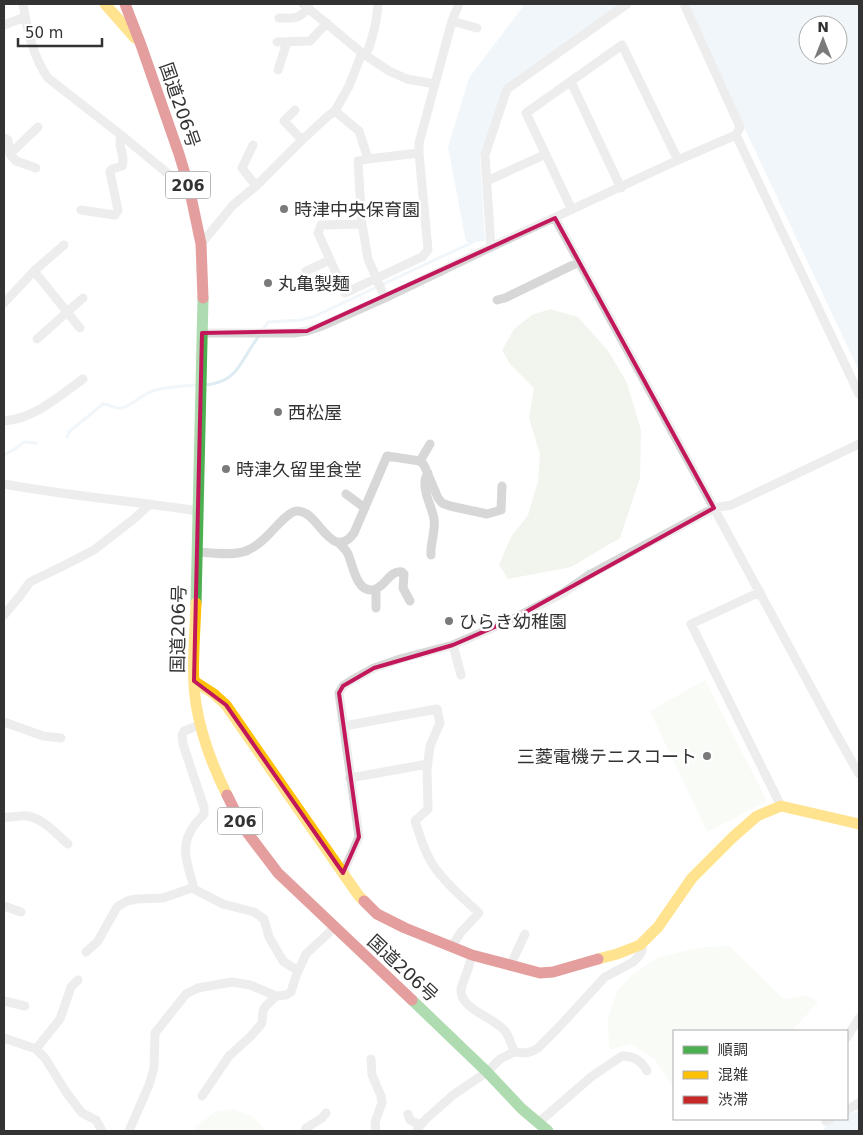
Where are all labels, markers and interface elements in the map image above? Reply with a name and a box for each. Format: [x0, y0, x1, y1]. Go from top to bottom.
scale bar [18, 15, 101, 47]
north arrow [798, 15, 848, 65]
text: N [817, 19, 829, 35]
text: 50 m [25, 24, 63, 42]
street label: 国道206号 [156, 60, 204, 150]
road number: 206 [166, 172, 210, 198]
place label: 時津中央保育園 [294, 199, 420, 220]
marker: 時津中央保育園 [278, 203, 290, 215]
place label: 丸亀製麺 [278, 273, 350, 294]
marker: 丸亀製麺 [262, 277, 274, 289]
place label: 西松屋 [288, 402, 342, 423]
marker: 西松屋 [272, 406, 284, 418]
place label: 時津久留里食堂 [236, 459, 362, 480]
marker: 時津久留里食堂 [220, 463, 232, 475]
street label: 国道206号 [167, 585, 189, 673]
place label: ひらき幼稚園 [459, 611, 567, 632]
marker: ひらき幼稚園 [443, 615, 455, 627]
place label: 三菱電機テニスコート [517, 746, 697, 767]
marker: 三菱電機テニスコート [701, 750, 713, 762]
road number: 206 [218, 808, 262, 834]
street label: 国道206号 [364, 930, 442, 1006]
legend [673, 1030, 848, 1120]
text: 順調 [718, 1041, 748, 1059]
text: 混雑 [718, 1066, 748, 1084]
text: 渋滞 [718, 1091, 748, 1109]

